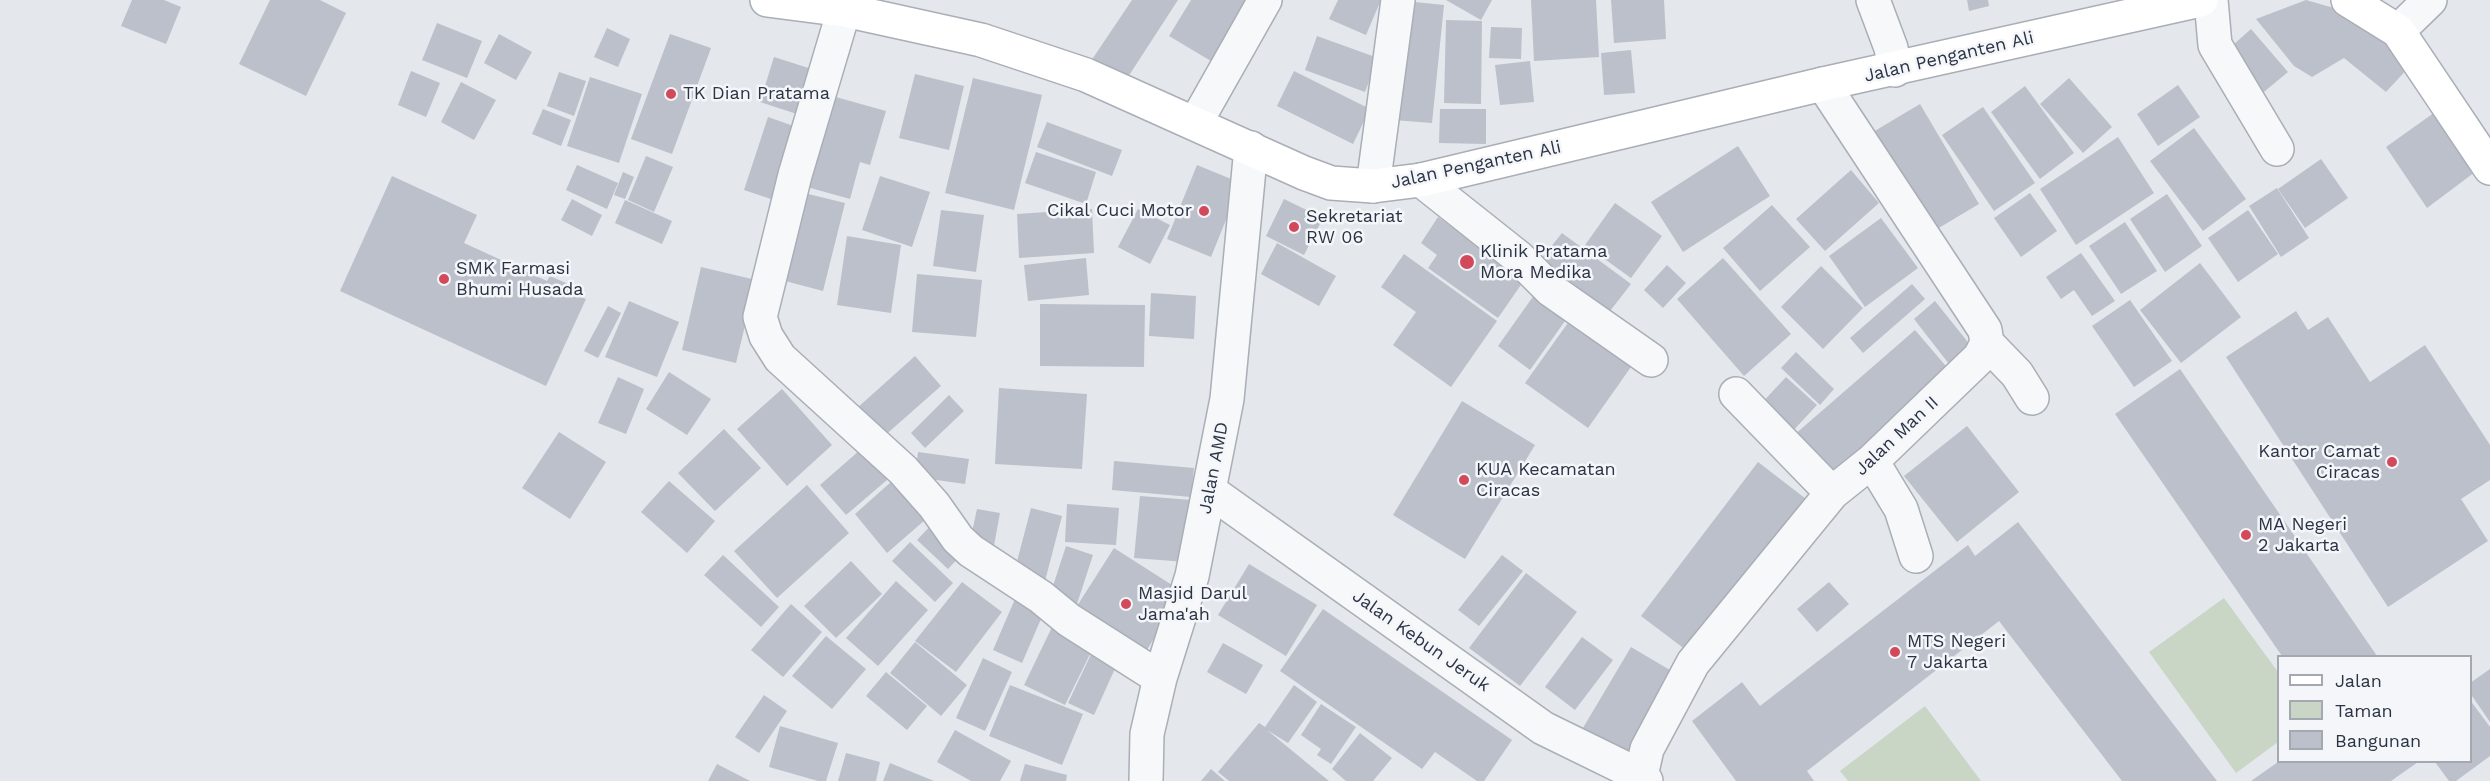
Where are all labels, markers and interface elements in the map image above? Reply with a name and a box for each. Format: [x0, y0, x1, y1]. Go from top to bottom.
street label: Jalan Penganten Ali [1862, 27, 2036, 87]
place label: TK Dian Pratama [683, 83, 830, 105]
marker: TK Dian Pratama [664, 87, 678, 101]
street label: Jalan Penganten Ali [1389, 136, 1563, 194]
place label: Cikal Cuci Motor [1047, 200, 1192, 222]
marker: Cikal Cuci Motor [1197, 204, 1211, 218]
place label: Sekretariat RW 06 [1306, 206, 1403, 248]
marker: Sekretariat RW 06 [1287, 220, 1301, 234]
place label: Klinik Pratama Mora Medika [1480, 241, 1607, 284]
marker: Klinik Pratama Mora Medika [1458, 253, 1476, 271]
place label: SMK Farmasi Bhumi Husada [456, 258, 583, 300]
marker: SMK Farmasi Bhumi Husada [437, 272, 451, 286]
street label: Jalan Man II [1851, 392, 1943, 480]
street label: Jalan AMD [1195, 420, 1233, 516]
place label: Kantor Camat Ciracas [2258, 441, 2380, 484]
marker: Kantor Camat Ciracas [2385, 455, 2399, 469]
place label: KUA Kecamatan Ciracas [1476, 459, 1616, 502]
marker: KUA Kecamatan Ciracas [1457, 473, 1471, 487]
place label: MA Negeri 2 Jakarta [2258, 514, 2347, 556]
marker: MA Negeri 2 Jakarta [2239, 528, 2253, 542]
place label: Masjid Darul Jama'ah [1138, 583, 1247, 626]
street label: Jalan Kebun Jeruk [1348, 585, 1494, 697]
marker: Masjid Darul Jama'ah [1119, 597, 1133, 611]
place label: MTS Negeri 7 Jakarta [1907, 631, 2006, 674]
marker: MTS Negeri 7 Jakarta [1888, 645, 1902, 659]
legend [2277, 655, 2472, 763]
text: Jalan [2335, 670, 2382, 691]
text: Taman [2335, 700, 2393, 721]
text: Bangunan [2335, 730, 2421, 751]

